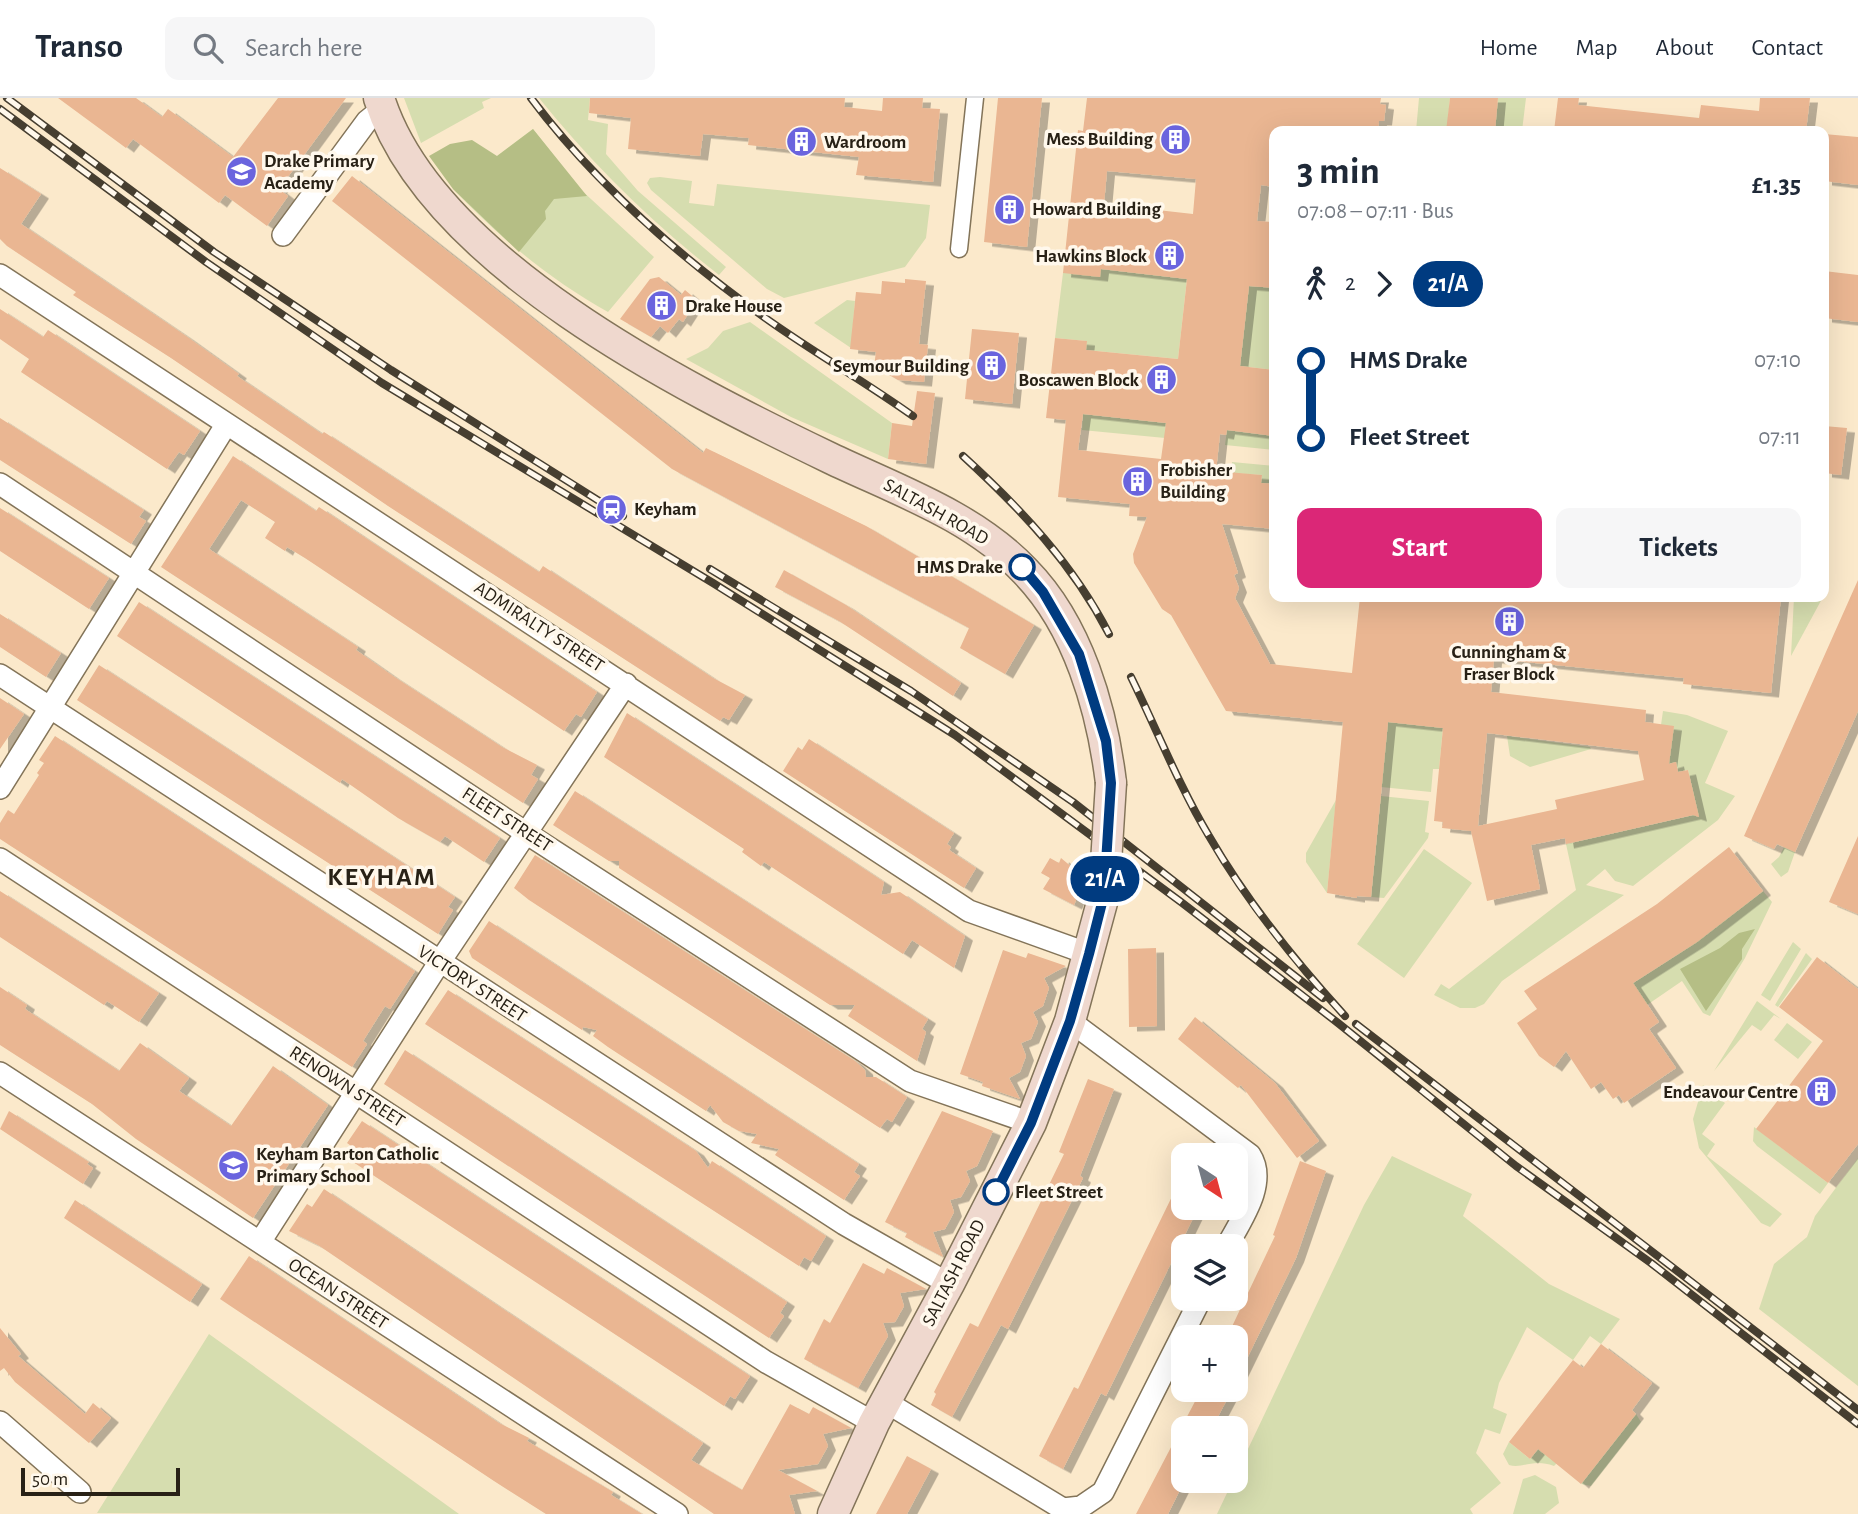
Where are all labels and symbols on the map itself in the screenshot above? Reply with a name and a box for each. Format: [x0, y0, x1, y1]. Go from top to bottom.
building icon: Mess Building [1159, 122, 1193, 156]
building icon: Wardroom [784, 125, 818, 159]
place label: Mess Building [1046, 130, 1153, 149]
place label: Wardroom [824, 133, 906, 152]
place label: Drake Primary Academy [264, 152, 375, 193]
school or university icon: Drake Primary Academy [224, 155, 258, 189]
building icon: Howard Building [992, 192, 1026, 226]
place label: Howard Building [1032, 200, 1161, 219]
building icon: Hawkins Block [1153, 239, 1187, 273]
place label: Hawkins Block [1035, 247, 1148, 266]
building icon: Drake House [645, 289, 679, 323]
place label: Drake House [685, 297, 782, 316]
building icon: Seymour Building [975, 349, 1009, 383]
place label: Seymour Building [833, 357, 969, 376]
building icon: Boscawen Block [1145, 363, 1179, 397]
place label: Boscawen Block [1018, 371, 1140, 390]
place label: Frobisher Building [1160, 461, 1232, 502]
building icon: Frobisher Building [1120, 464, 1154, 498]
street label: SALTASH ROAD [880, 475, 992, 549]
station icon: Keyham [594, 492, 628, 526]
place label: Keyham [634, 500, 697, 519]
marker: HMS Drake [1009, 554, 1035, 580]
place label: HMS Drake [916, 558, 1003, 577]
street label: ADMIRALTY STREET [471, 578, 607, 676]
building icon: Cunningham & Fraser Block [1492, 604, 1526, 638]
place label: Cunningham & Fraser Block [1452, 643, 1567, 684]
street label: FLEET STREET [459, 784, 555, 856]
line badge: 21/A [1056, 856, 1154, 902]
district label: KEYHAM [327, 864, 437, 890]
street label: VICTORY STREET [414, 942, 530, 1026]
street label: RENOWN STREET [286, 1043, 408, 1131]
building icon: Endeavour Centre [1804, 1075, 1838, 1109]
place label: Endeavour Centre [1663, 1083, 1798, 1102]
north arrow [1171, 1143, 1248, 1220]
place label: Keyham Barton Catholic Primary School [256, 1145, 440, 1186]
school or university icon: Keyham Barton Catholic Primary School [216, 1148, 250, 1182]
marker: Fleet Street [983, 1179, 1009, 1205]
place label: Fleet Street [1015, 1183, 1103, 1202]
street label: SALTASH ROAD [919, 1217, 989, 1329]
street label: OCEAN STREET [285, 1255, 391, 1333]
scale bar [21, 1465, 180, 1497]

